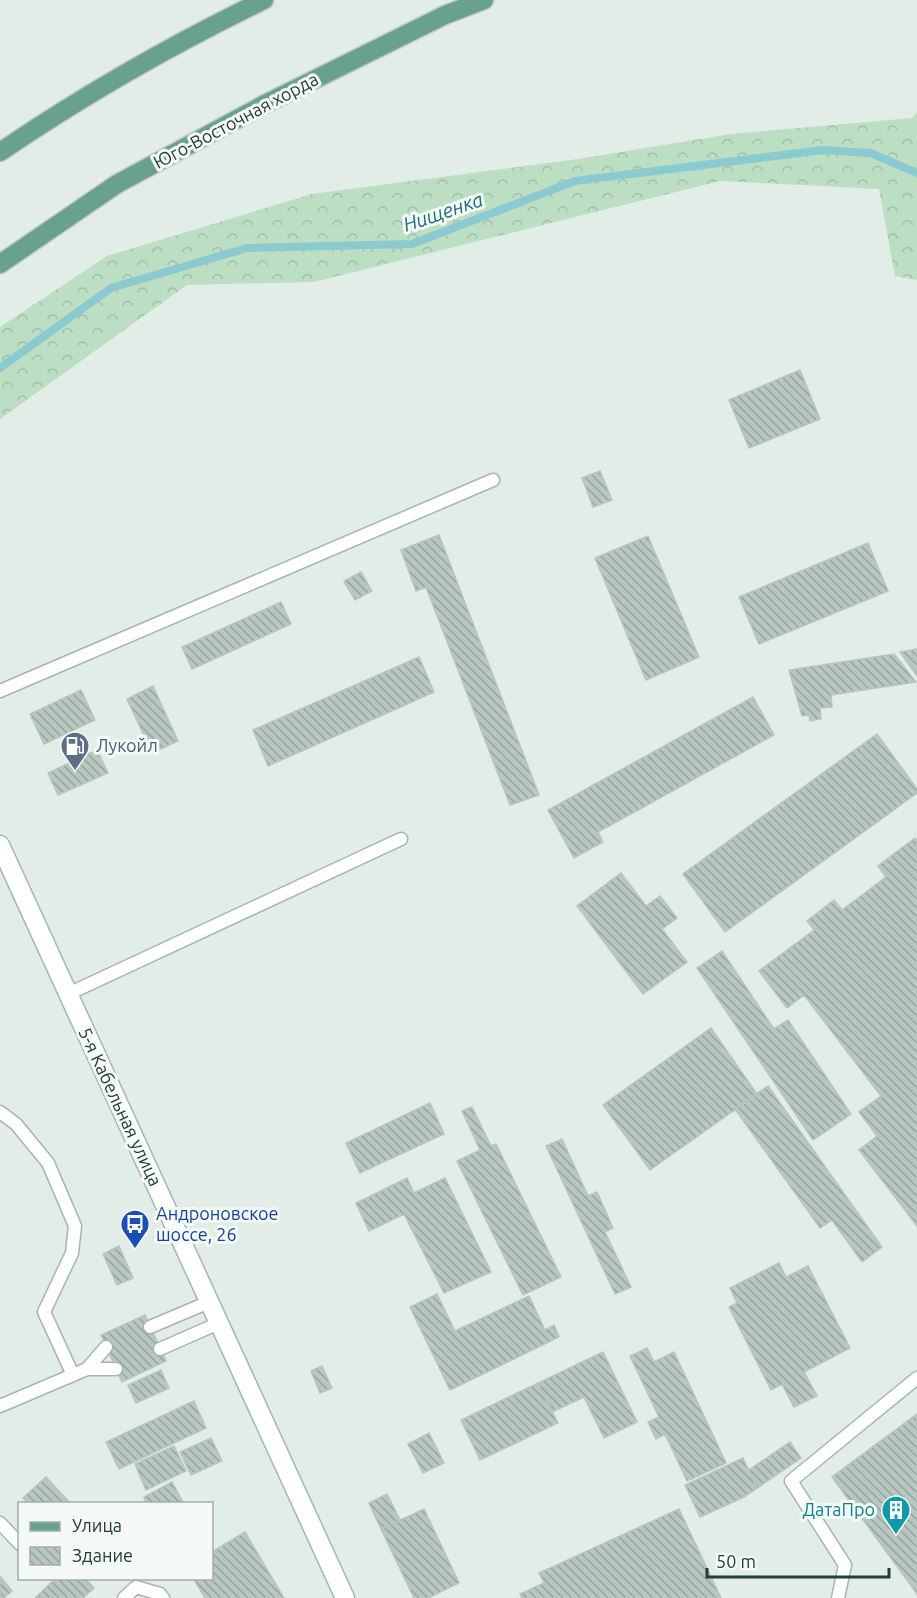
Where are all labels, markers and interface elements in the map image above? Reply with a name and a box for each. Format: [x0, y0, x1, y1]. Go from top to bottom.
street label: Юго-Восточная хорда [150, 68, 321, 172]
water label: Нищенка [400, 187, 486, 236]
fuel station icon: Лукойл [59, 730, 91, 772]
place label: Лукойл [96, 735, 158, 755]
street label: 5-я Кабельная улица [75, 1024, 166, 1189]
place label: Андроновское шоссе, 26 [156, 1203, 279, 1244]
bus stop icon: Андроновское шоссе, 26 [119, 1208, 151, 1250]
building icon: ДатаПро [880, 1494, 912, 1536]
place label: ДатаПро [802, 1499, 875, 1519]
legend [18, 1502, 213, 1580]
text: Улица [72, 1515, 122, 1535]
scale bar [707, 1541, 888, 1579]
text: Здание [72, 1545, 133, 1565]
text: 50 m [716, 1551, 756, 1571]

